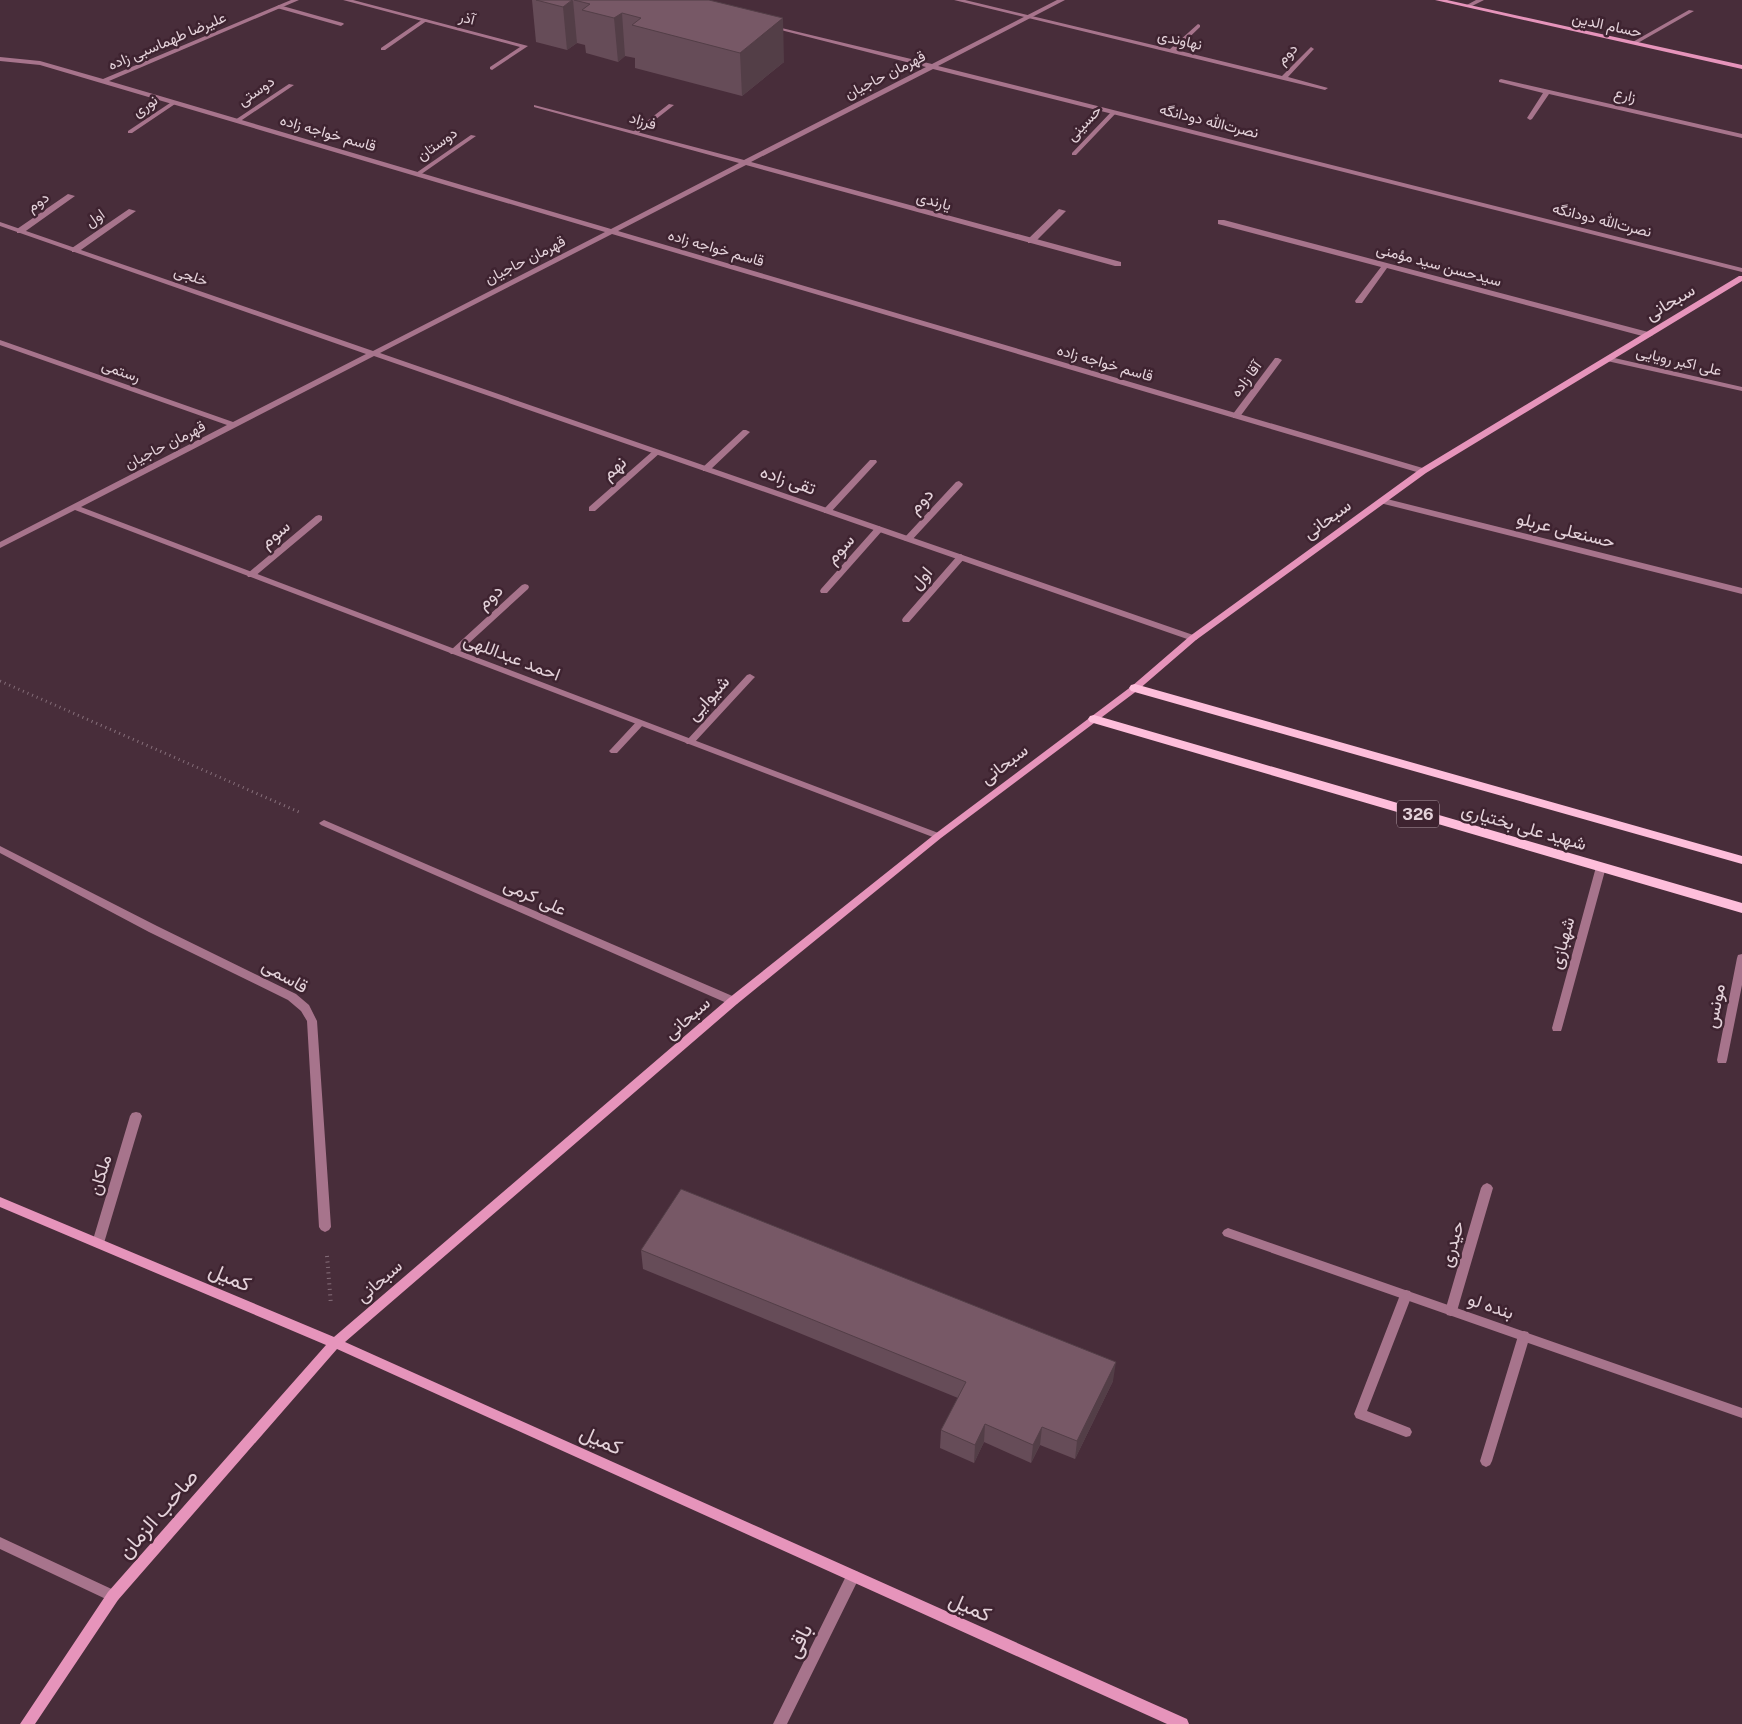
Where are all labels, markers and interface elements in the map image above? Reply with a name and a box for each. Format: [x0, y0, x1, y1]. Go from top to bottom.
street label: آذر [456, 7, 478, 29]
street label: علیرضا طهماسبی زاده [105, 8, 229, 75]
street label: حسام الدین [1570, 9, 1644, 42]
street label: نهاوندی [1156, 26, 1204, 55]
street label: دوم [1273, 40, 1302, 69]
street label: قهرمان حاجیان [842, 47, 929, 103]
street label: دوستی [234, 72, 278, 111]
street label: زارع [1612, 84, 1638, 108]
street label: نوری [129, 91, 162, 122]
street label: نصرت‌الله دودانگه [1157, 100, 1261, 142]
street label: حسینی [1063, 101, 1106, 145]
street label: فرزاد [627, 109, 659, 133]
street label: قاسم خواجه زاده [278, 111, 378, 156]
street label: دوستان [413, 124, 461, 164]
street label: دوم [24, 188, 53, 217]
street label: یارندی [914, 188, 953, 215]
street label: نصرت‌الله دودانگه [1550, 199, 1654, 241]
street label: اول [82, 205, 108, 231]
street label: قاسم خواجه زاده [666, 226, 766, 271]
street label: قهرمان حاجیان [482, 232, 569, 288]
street label: سیدحسن سید مؤمنی [1374, 240, 1504, 291]
street label: خلجی [171, 262, 210, 291]
street label: سبحانی [1641, 279, 1699, 325]
street label: قاسم خواجه زاده [1055, 341, 1155, 386]
street label: علی اکبر رویایی [1634, 342, 1724, 381]
street label: رستمی [99, 356, 143, 387]
street label: آقا زاده [1227, 356, 1266, 400]
street label: قهرمان حاجیان [122, 417, 209, 473]
street label: نهم [597, 451, 632, 485]
street label: تقی زاده [757, 460, 819, 500]
street label: دوم [904, 484, 939, 519]
street label: سبحانی [1299, 494, 1355, 544]
street label: حسنعلی عربلو [1515, 507, 1617, 553]
street label: سوم [255, 515, 295, 554]
street label: سوم [821, 529, 860, 569]
street label: اول [905, 562, 937, 594]
street label: دوم [472, 580, 508, 615]
street label: احمد عبداللهی [460, 628, 564, 686]
street label: شیوایی [682, 671, 734, 725]
street label: سبحانی [976, 739, 1032, 789]
street label: شهید علی بختیاری [1459, 799, 1589, 855]
road number: 326 [1397, 801, 1439, 828]
street label: علی کرمی [500, 873, 570, 921]
street label: شهبازی [1545, 915, 1579, 971]
street label: قاسمی [258, 954, 312, 998]
street label: مونس [1700, 982, 1730, 1030]
street label: سبحانی [659, 992, 715, 1044]
street label: ملکان [83, 1152, 116, 1198]
street label: حیدری [1435, 1218, 1469, 1270]
street label: سبحانی [351, 1255, 407, 1307]
street label: کمیل [205, 1256, 255, 1297]
street label: بنده لو [1465, 1288, 1517, 1324]
street label: کمیل [576, 1419, 626, 1460]
street label: صاحب الزمان [112, 1464, 204, 1564]
street label: کمیل [945, 1586, 995, 1627]
street label: باقی [780, 1620, 817, 1662]

